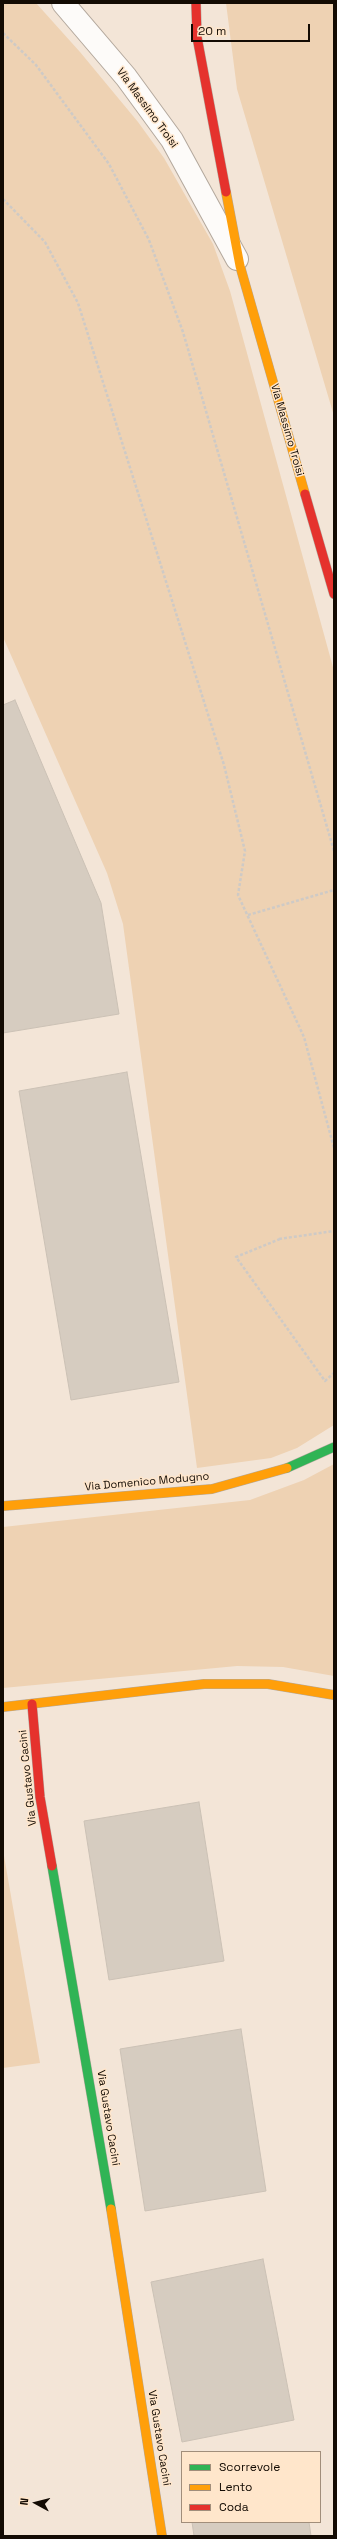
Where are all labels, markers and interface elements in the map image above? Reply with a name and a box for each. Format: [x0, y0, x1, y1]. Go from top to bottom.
scale bar [193, 16, 312, 42]
text: 20 m [198, 23, 226, 39]
street label: Via Massimo Troisi [114, 66, 180, 150]
street label: Via Massimo Troisi [268, 382, 306, 478]
street label: Via Domenico Modugno [84, 1470, 210, 1494]
street label: Via Gustavo Cacini [16, 1729, 40, 1827]
street label: Via Gustavo Cacini [94, 2069, 122, 2167]
street label: Via Gustavo Cacini [145, 2389, 173, 2487]
legend [181, 2451, 321, 2523]
text: Scorrevole [219, 2459, 280, 2475]
text: Lento [219, 2479, 253, 2495]
north arrow [16, 2483, 56, 2523]
text: N [17, 2497, 31, 2506]
text: Coda [219, 2499, 249, 2515]

